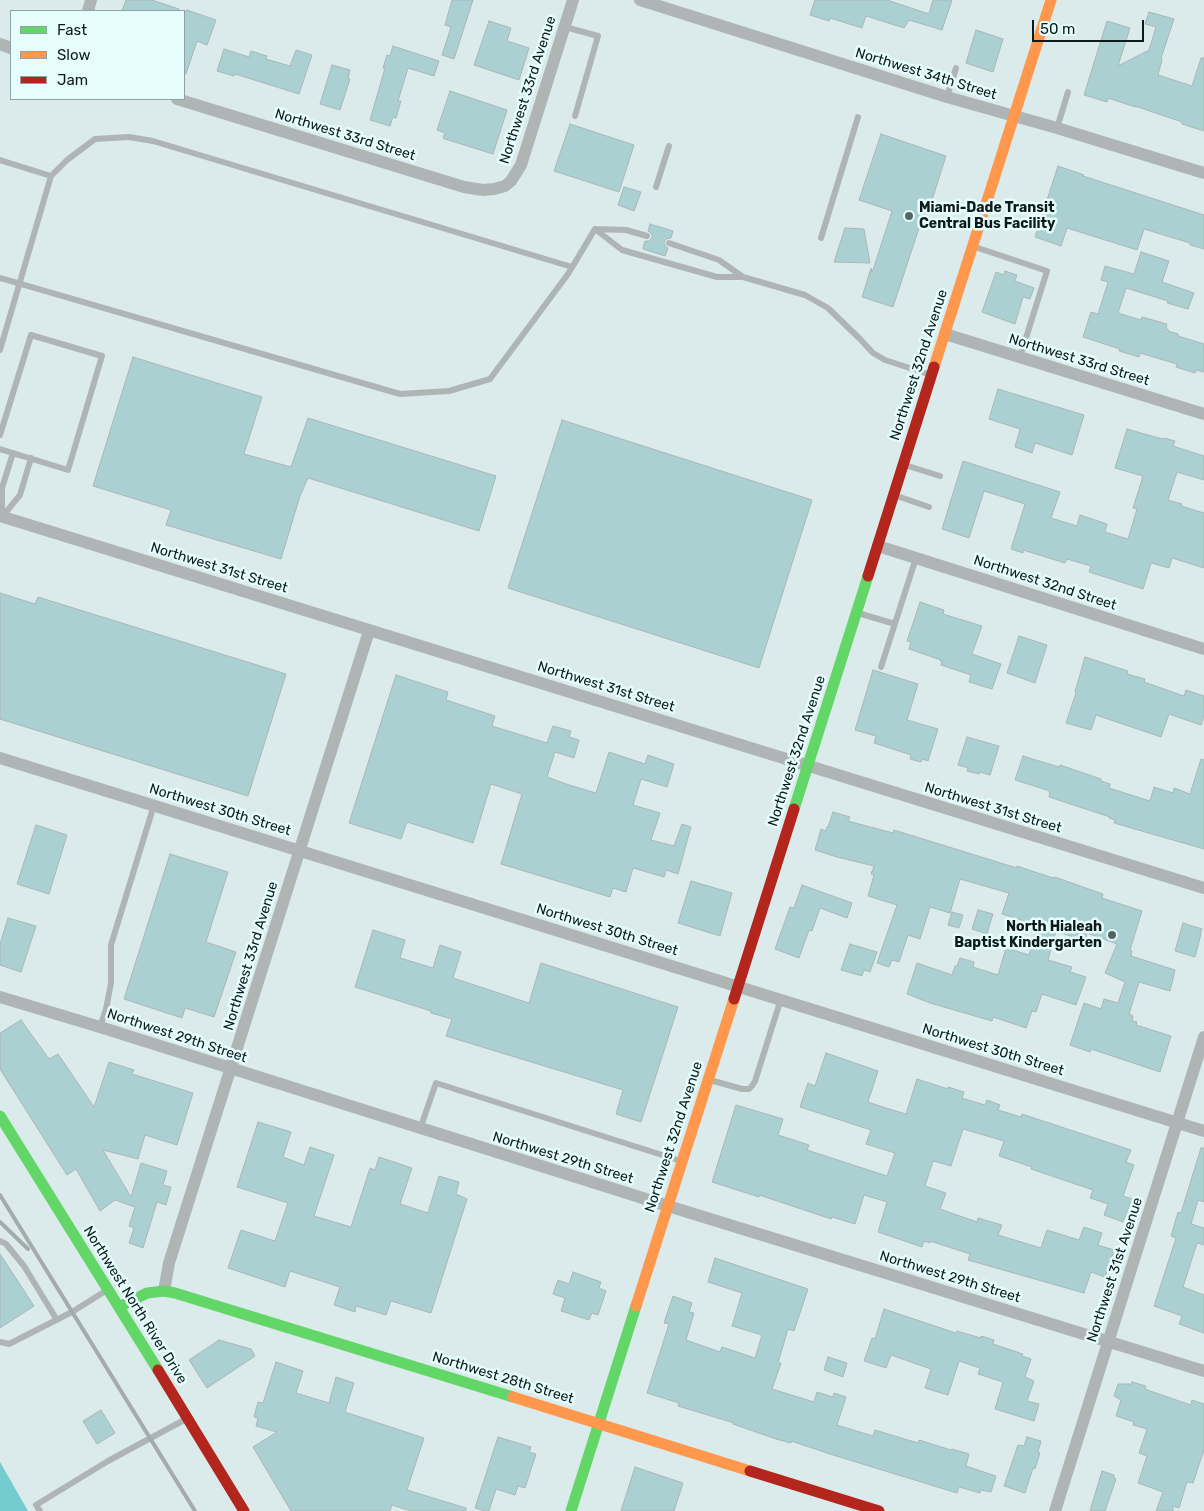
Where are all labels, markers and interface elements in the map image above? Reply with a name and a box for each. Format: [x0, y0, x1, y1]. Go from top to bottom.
legend [10, 10, 185, 100]
scale bar [1034, 10, 1146, 42]
street label: Northwest 33rd Avenue [496, 14, 560, 166]
text: 50 m [1040, 20, 1075, 38]
text: Fast [57, 21, 87, 39]
street label: Northwest 34th Street [853, 44, 999, 104]
text: Slow [57, 46, 90, 64]
text: Jam [57, 71, 88, 89]
street label: Northwest 33rd Street [273, 106, 417, 164]
place label: Miami-Dade Transit Central Bus Facility [919, 200, 1055, 232]
marker: Miami-Dade Transit Central Bus Facility [903, 210, 915, 222]
street label: Northwest 32nd Avenue [887, 287, 951, 443]
street label: Northwest 33rd Street [1007, 331, 1151, 389]
street label: Northwest 31st Street [148, 539, 290, 597]
street label: Northwest 32nd Street [971, 552, 1119, 614]
street label: Northwest 31st Street [535, 658, 677, 716]
street label: Northwest 32nd Avenue [765, 673, 829, 829]
street label: Northwest 31st Street [922, 779, 1064, 837]
street label: Northwest 30th Street [147, 780, 293, 840]
street label: Northwest 33rd Avenue [220, 880, 282, 1032]
street label: Northwest 30th Street [534, 900, 680, 960]
place label: North Hialeah Baptist Kindergarten [954, 919, 1102, 952]
marker: North Hialeah Baptist Kindergarten [1106, 929, 1118, 941]
street label: Northwest 29th Street [105, 1005, 249, 1067]
street label: Northwest 30th Street [920, 1020, 1066, 1080]
street label: Northwest 32nd Avenue [642, 1059, 706, 1215]
street label: Northwest 29th Street [491, 1129, 635, 1187]
street label: Northwest 31st Avenue [1084, 1196, 1146, 1344]
street label: Northwest North River Drive [79, 1223, 191, 1387]
street label: Northwest 29th Street [878, 1248, 1022, 1306]
street label: Northwest 28th Street [430, 1348, 576, 1408]

